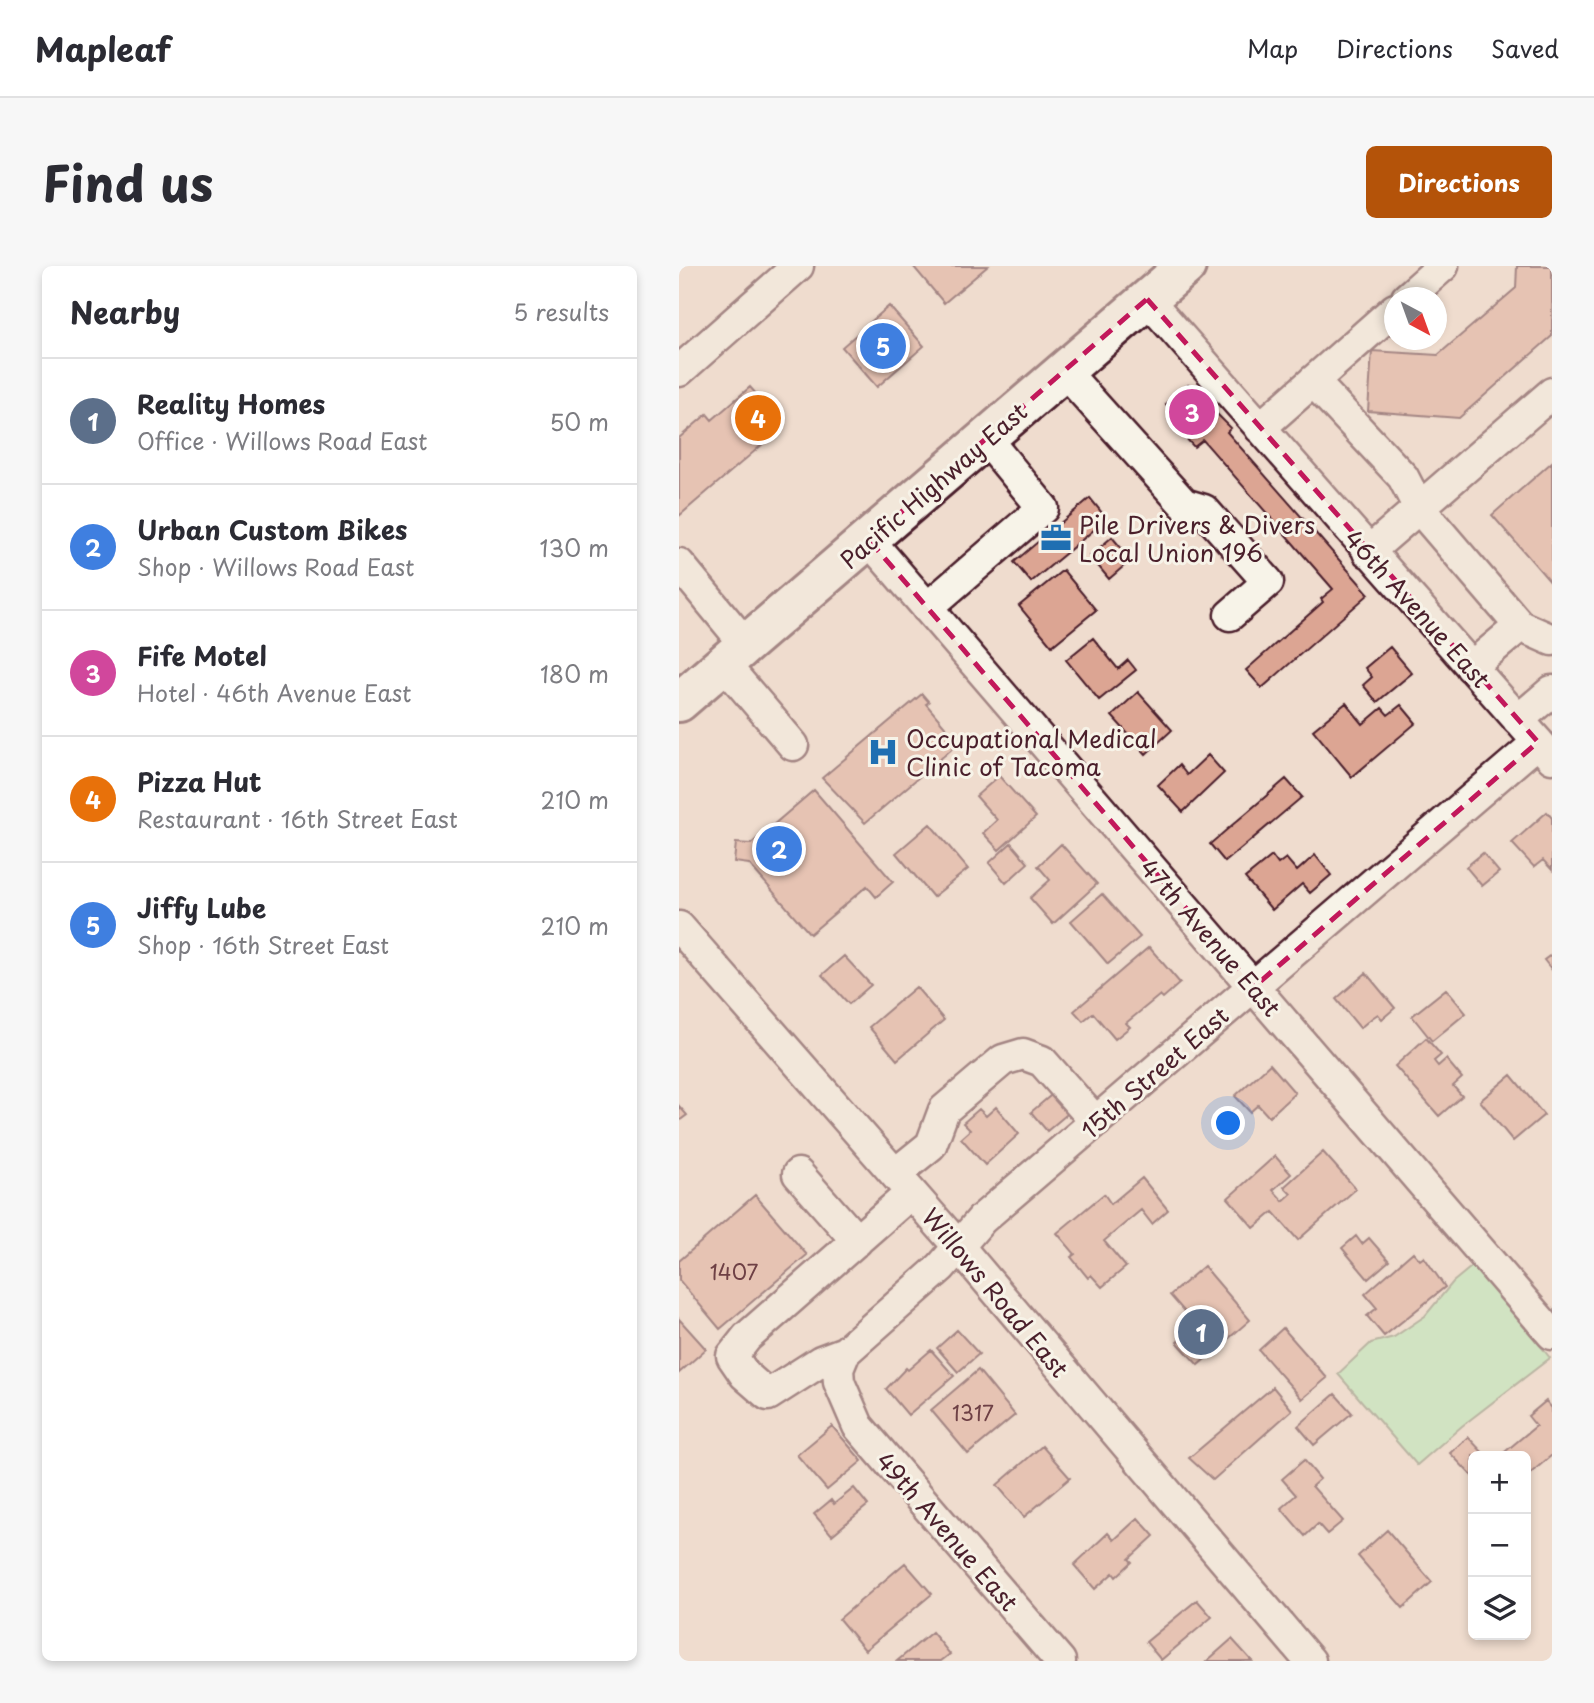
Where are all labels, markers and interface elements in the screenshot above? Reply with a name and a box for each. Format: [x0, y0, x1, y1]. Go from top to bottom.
text: Mapleaf [35, 23, 171, 73]
text: Map [1247, 30, 1298, 66]
text: Directions [1336, 30, 1453, 66]
text: Saved [1491, 30, 1559, 66]
text: Find us [42, 145, 213, 219]
button: Directions [1366, 146, 1552, 218]
north arrow [1384, 287, 1447, 350]
text: Nearby [70, 289, 180, 334]
text: 5 results [513, 294, 609, 329]
pin: 5 [860, 320, 906, 372]
text: Reality Homes [137, 384, 325, 423]
pin: 3 [1169, 386, 1215, 438]
pin: 4 [735, 392, 781, 444]
street label: Pacific Highway East [831, 393, 1035, 577]
text: 1 [88, 404, 99, 439]
text: 50 m [549, 404, 609, 439]
text: Office · Willows Road East [137, 423, 428, 458]
place label: Pile Drivers & Divers Local Union 196 [1079, 506, 1315, 570]
text: Urban Custom Bikes [137, 510, 407, 549]
office icon: Pile Drivers & Divers Local Union 196 [1039, 521, 1073, 555]
street label: 46th Avenue East [1337, 521, 1499, 695]
text: 2 [85, 530, 101, 565]
text: 130 m [539, 530, 609, 565]
text: Shop · Willows Road East [137, 549, 414, 584]
text: Fife Motel [137, 636, 267, 675]
text: 3 [85, 656, 101, 691]
text: 180 m [540, 656, 609, 691]
text: Hotel · 46th Avenue East [137, 675, 411, 710]
place label: Occupational Medical Clinic of Tacoma [906, 720, 1157, 784]
hospital icon: Occupational Medical Clinic of Tacoma [866, 735, 900, 769]
text: Pizza Hut [137, 762, 262, 801]
text: 4 [85, 782, 101, 817]
text: 210 m [541, 782, 609, 817]
text: Restaurant · 16th Street East [137, 801, 458, 836]
pin: 2 [756, 823, 802, 875]
street label: 47th Avenue East [1132, 850, 1290, 1024]
text: Jiffy Lube [137, 888, 266, 927]
text: 5 [86, 908, 100, 943]
text: 210 m [541, 908, 609, 943]
text: Shop · 16th Street East [137, 927, 389, 962]
street label: 15th Street East [1072, 997, 1236, 1147]
your location [1211, 1106, 1245, 1140]
street label: Willows Road East [914, 1199, 1078, 1385]
house number: 1407 [710, 1255, 758, 1287]
pin: 1 [1178, 1306, 1224, 1358]
house number: 1317 [952, 1396, 994, 1428]
street label: 49th Avenue East [869, 1443, 1027, 1619]
map controls [1468, 1451, 1531, 1640]
button: + [1468, 1451, 1531, 1514]
button: − [1468, 1514, 1531, 1577]
button: layers [1468, 1577, 1531, 1640]

